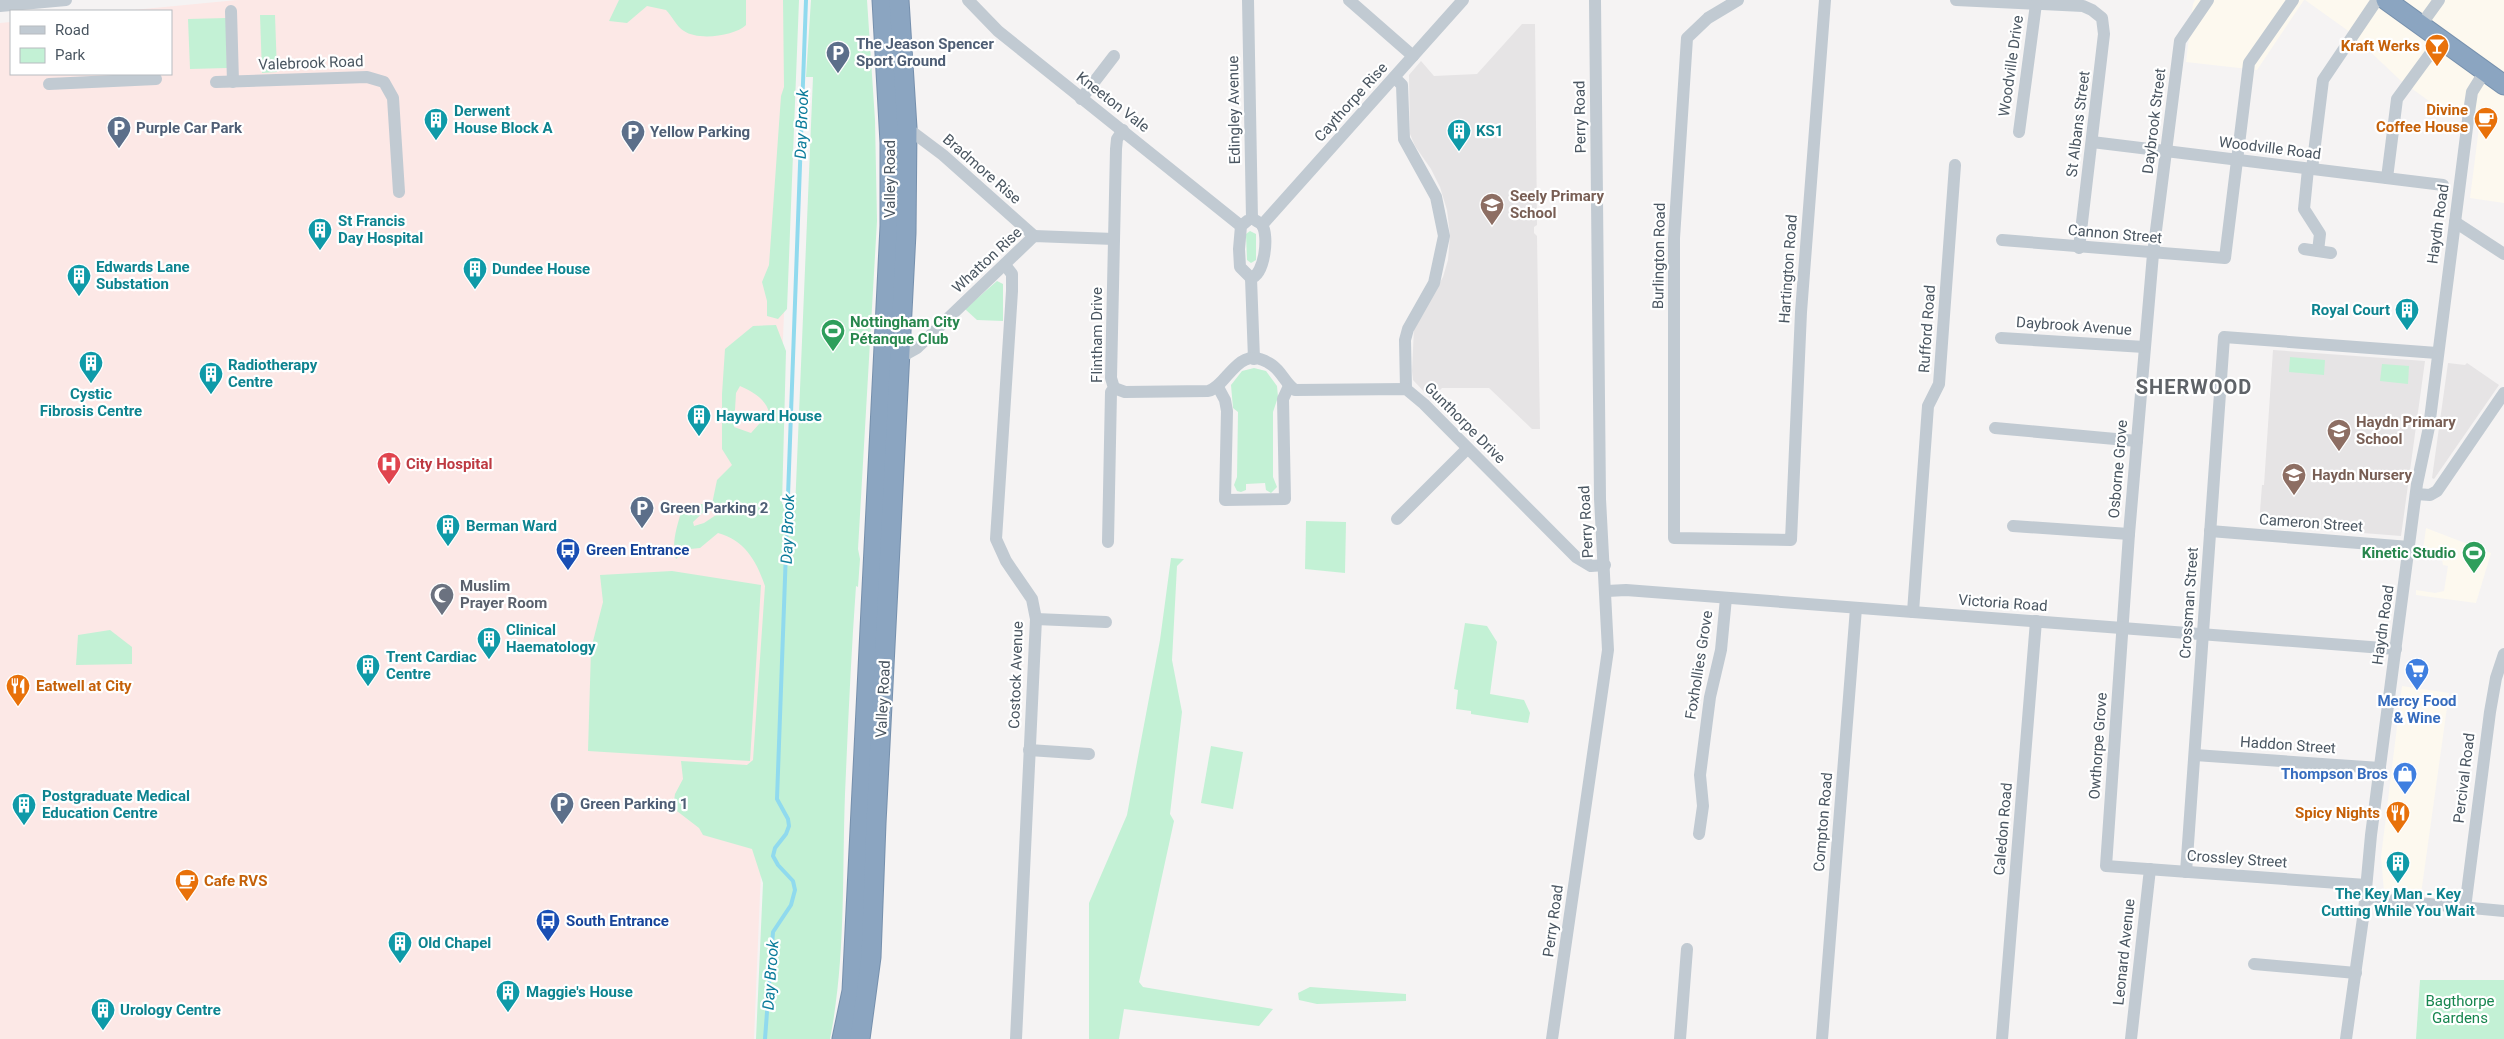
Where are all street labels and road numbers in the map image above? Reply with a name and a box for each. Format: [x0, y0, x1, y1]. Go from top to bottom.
street label: Woodville Drive [1995, 14, 2027, 118]
street label: Valebrook Road [258, 52, 364, 74]
street label: Edingley Avenue [1224, 56, 1244, 164]
street label: Caythorpe Rise [1311, 59, 1391, 145]
street label: Daybrook Street [2139, 67, 2169, 175]
street label: Kneeton Vale [1073, 68, 1153, 136]
street label: St Albans Street [2063, 70, 2093, 178]
street label: Perry Road [1570, 80, 1590, 154]
street label: Bradmore Rise [939, 130, 1025, 208]
street label: Woodville Road [2218, 133, 2322, 163]
street label: Valley Road [881, 140, 899, 218]
street label: Haydn Road [2423, 183, 2453, 265]
street label: Burlington Road [1649, 203, 1669, 309]
street label: Hartington Road [1775, 214, 1801, 324]
street label: Cannon Street [2067, 221, 2163, 247]
street label: Whatton Rise [948, 223, 1026, 297]
street label: Rufford Road [1915, 284, 1939, 374]
street label: Flintham Drive [1088, 287, 1106, 383]
street label: Daybrook Avenue [2016, 313, 2132, 339]
street label: Gunthorpe Drive [1421, 379, 1509, 467]
street label: Osborne Grove [2105, 419, 2131, 519]
street label: Perry Road [1575, 485, 1597, 559]
street label: Cameron Street [2258, 510, 2364, 536]
street label: Crossman Street [2176, 547, 2202, 659]
street label: Haydn Road [2368, 584, 2398, 666]
street label: Victoria Road [1958, 591, 2048, 615]
street label: Foxhollies Grove [1682, 609, 1716, 721]
street label: Costock Avenue [1005, 621, 1027, 729]
street label: Valley Road [872, 660, 894, 738]
street label: Owthorpe Grove [2085, 692, 2111, 800]
street label: Percival Road [2450, 732, 2478, 824]
street label: Haddon Street [2240, 733, 2337, 757]
street label: Compton Road [1810, 772, 1836, 872]
street label: Caledon Road [1990, 782, 2016, 876]
street label: Crossley Street [2186, 847, 2288, 871]
street label: Perry Road [1539, 884, 1567, 958]
street label: Leonard Avenue [2109, 898, 2139, 1006]

